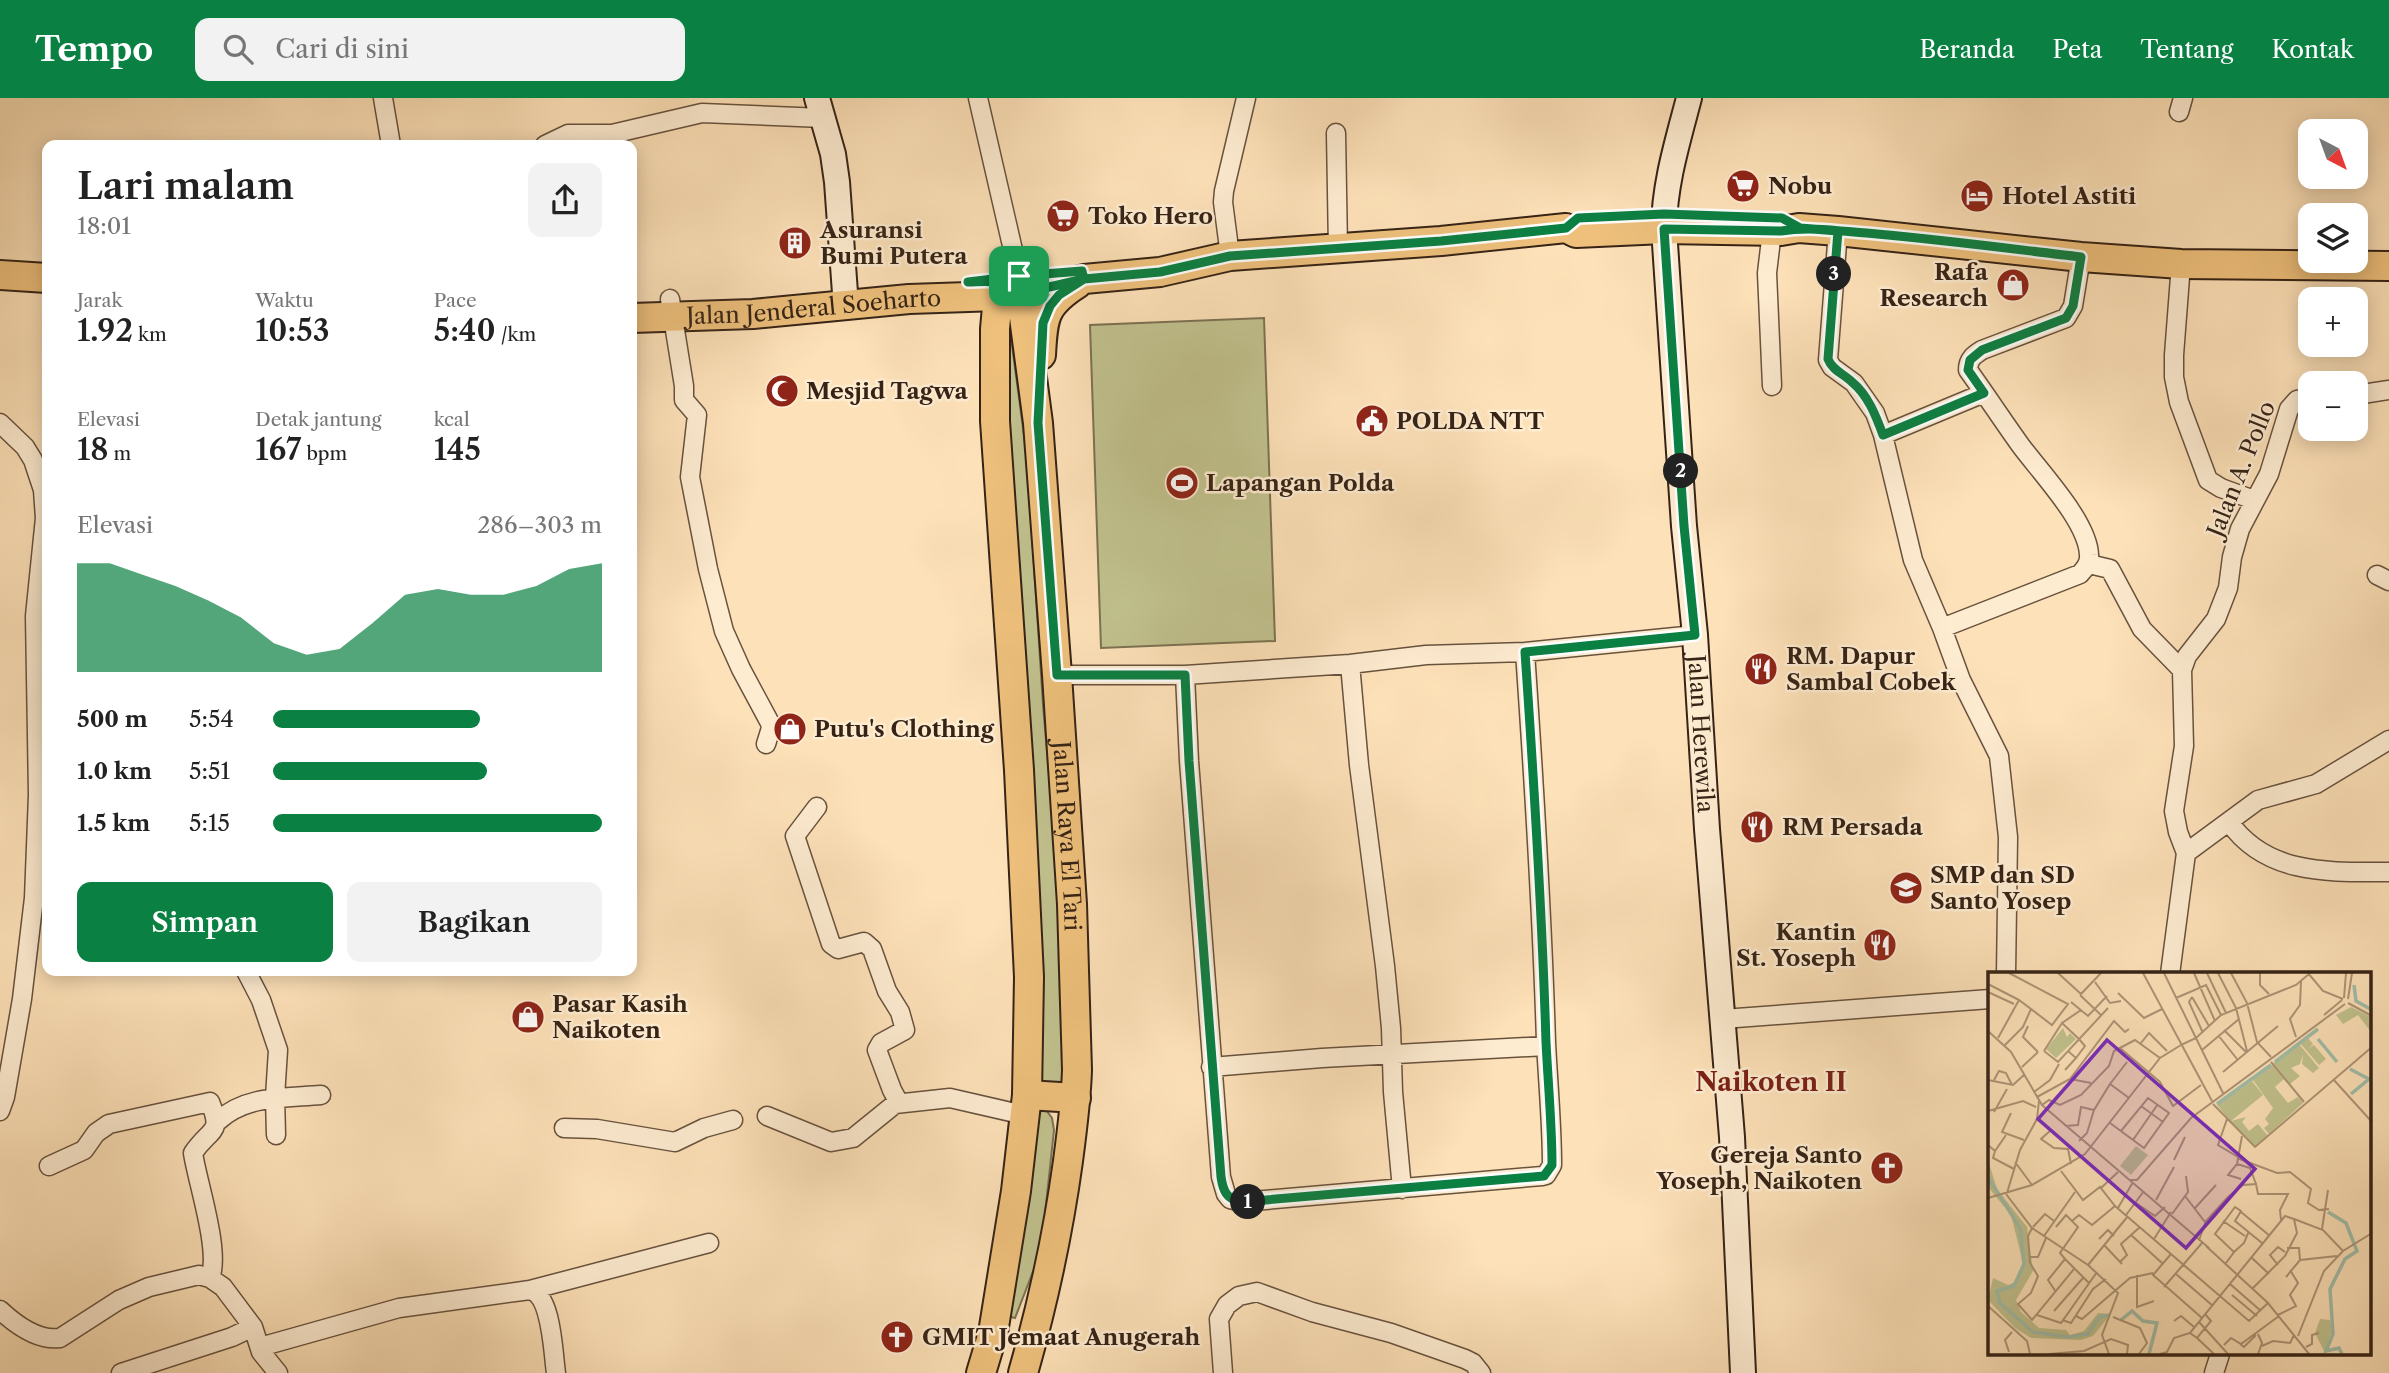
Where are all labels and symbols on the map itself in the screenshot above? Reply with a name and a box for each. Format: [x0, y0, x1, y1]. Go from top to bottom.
north arrow [2298, 119, 2368, 189]
supermarket icon: Nobu [1724, 167, 1762, 205]
place label: Nobu [1768, 172, 1832, 200]
hotel icon: Hotel Astiti [1958, 177, 1996, 215]
place label: Hotel Astiti [2002, 182, 2136, 210]
supermarket icon: Toko Hero [1044, 197, 1082, 235]
place label: Toko Hero [1088, 202, 1213, 230]
place label: Asuransi Bumi Putera [819, 216, 968, 270]
building icon: Asuransi Bumi Putera [776, 224, 814, 262]
pin [989, 246, 1049, 306]
pin: 3 [1816, 256, 1852, 292]
place label: Rafa Research [1880, 258, 1989, 312]
shop icon: Rafa Research [1994, 266, 2032, 304]
street label: Jalan Jenderal Soeharto [683, 284, 941, 330]
mosque icon: Mesjid Tagwa [763, 372, 801, 410]
place label: Mesjid Tagwa [806, 377, 969, 405]
street label: Jalan A. Pollo [2200, 397, 2281, 544]
public building icon: POLDA NTT [1353, 402, 1391, 440]
place label: POLDA NTT [1396, 407, 1545, 435]
pin: 2 [1664, 454, 1698, 488]
sports icon: Lapangan Polda [1163, 464, 1201, 502]
place label: Lapangan Polda [1206, 469, 1395, 497]
place label: RM. Dapur Sambal Cobek [1786, 642, 1957, 696]
restaurant icon: RM. Dapur Sambal Cobek [1742, 650, 1780, 688]
street label: Jalan Herewila [1682, 651, 1720, 815]
shop icon: Putu's Clothing [771, 710, 809, 748]
place label: Putu's Clothing [814, 715, 995, 743]
street label: Jalan Raya El Tari [1047, 737, 1087, 931]
restaurant icon: RM Persada [1738, 808, 1776, 846]
place label: RM Persada [1782, 813, 1923, 841]
place label: SMP dan SD Santo Yosep [1930, 861, 2075, 915]
school or university icon: SMP dan SD Santo Yosep [1887, 869, 1925, 907]
place label: Kantin St. Yoseph [1736, 918, 1856, 972]
restaurant icon: Kantin St. Yoseph [1861, 926, 1899, 964]
inset map [1988, 972, 2372, 1356]
place label: Pasar Kasih Naikoten [552, 990, 688, 1044]
shop icon: Pasar Kasih Naikoten [509, 998, 547, 1036]
district label: Naikoten II [1695, 1066, 1847, 1098]
place label: Gereja Santo Yoseph, Naikoten [1655, 1141, 1862, 1195]
church icon: Gereja Santo Yoseph, Naikoten [1868, 1149, 1906, 1187]
pin: 1 [1230, 1184, 1266, 1220]
church icon: GMIT Jemaat Anugerah [878, 1318, 916, 1356]
place label: GMIT Jemaat Anugerah [922, 1323, 1201, 1351]

